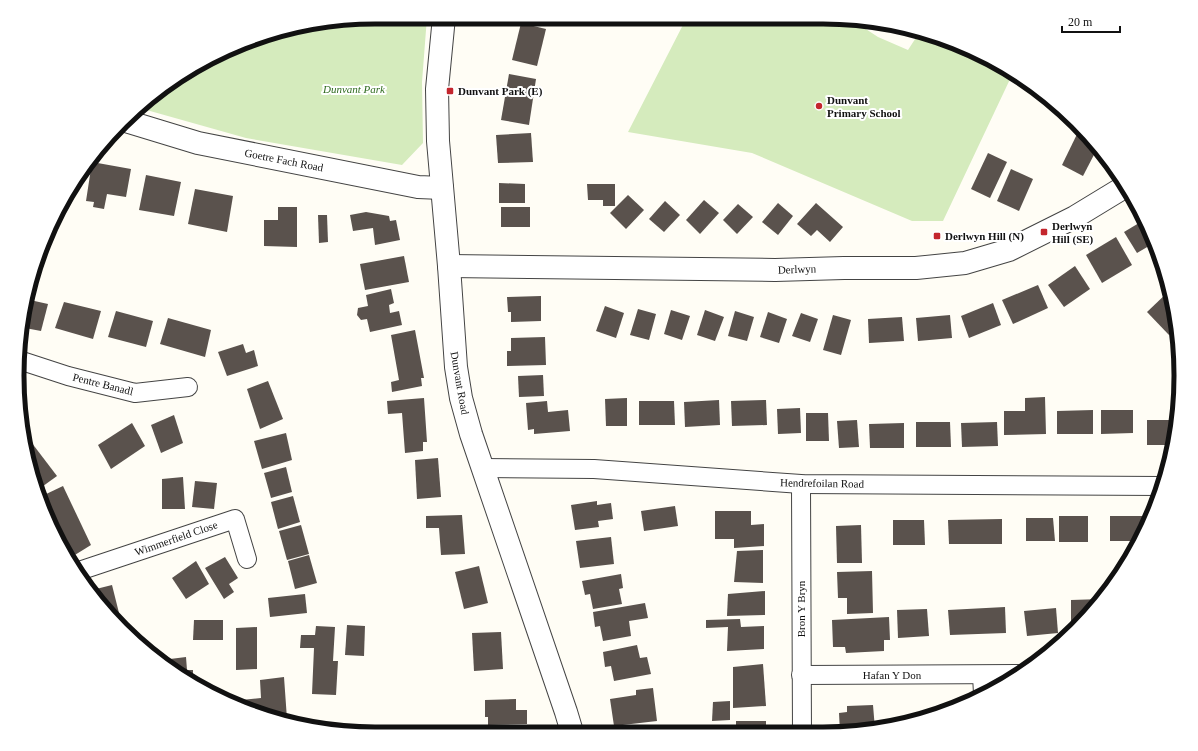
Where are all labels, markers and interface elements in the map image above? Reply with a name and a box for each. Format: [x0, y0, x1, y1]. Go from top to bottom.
scale bar [1062, 8, 1120, 34]
text: 20 m [1068, 15, 1093, 29]
park label: Dunvant Park [322, 83, 386, 95]
place label: Dunvant Park (E) [458, 85, 543, 98]
marker: Dunvant Park (E) [445, 86, 455, 96]
place label: Dunvant Primary School [827, 94, 901, 119]
marker: Dunvant Primary School [814, 101, 824, 111]
street label: Goetre Fach Road [244, 146, 325, 174]
place label: Derlwyn Hill (SE) [1052, 220, 1094, 246]
marker: Derlwyn Hill (SE) [1039, 227, 1049, 237]
place label: Derlwyn Hill (N) [945, 230, 1024, 243]
marker: Derlwyn Hill (N) [932, 231, 942, 241]
street label: Derlwyn [778, 262, 817, 276]
street label: Dunvant Road [449, 351, 472, 416]
street label: Pentre Banadl [71, 371, 135, 397]
street label: Hendrefoilan Road [780, 476, 865, 490]
street label: Wimmerfield Close [133, 518, 219, 558]
street label: Bron Y Bryn [795, 580, 807, 637]
street label: Hafan Y Don [863, 669, 922, 681]

